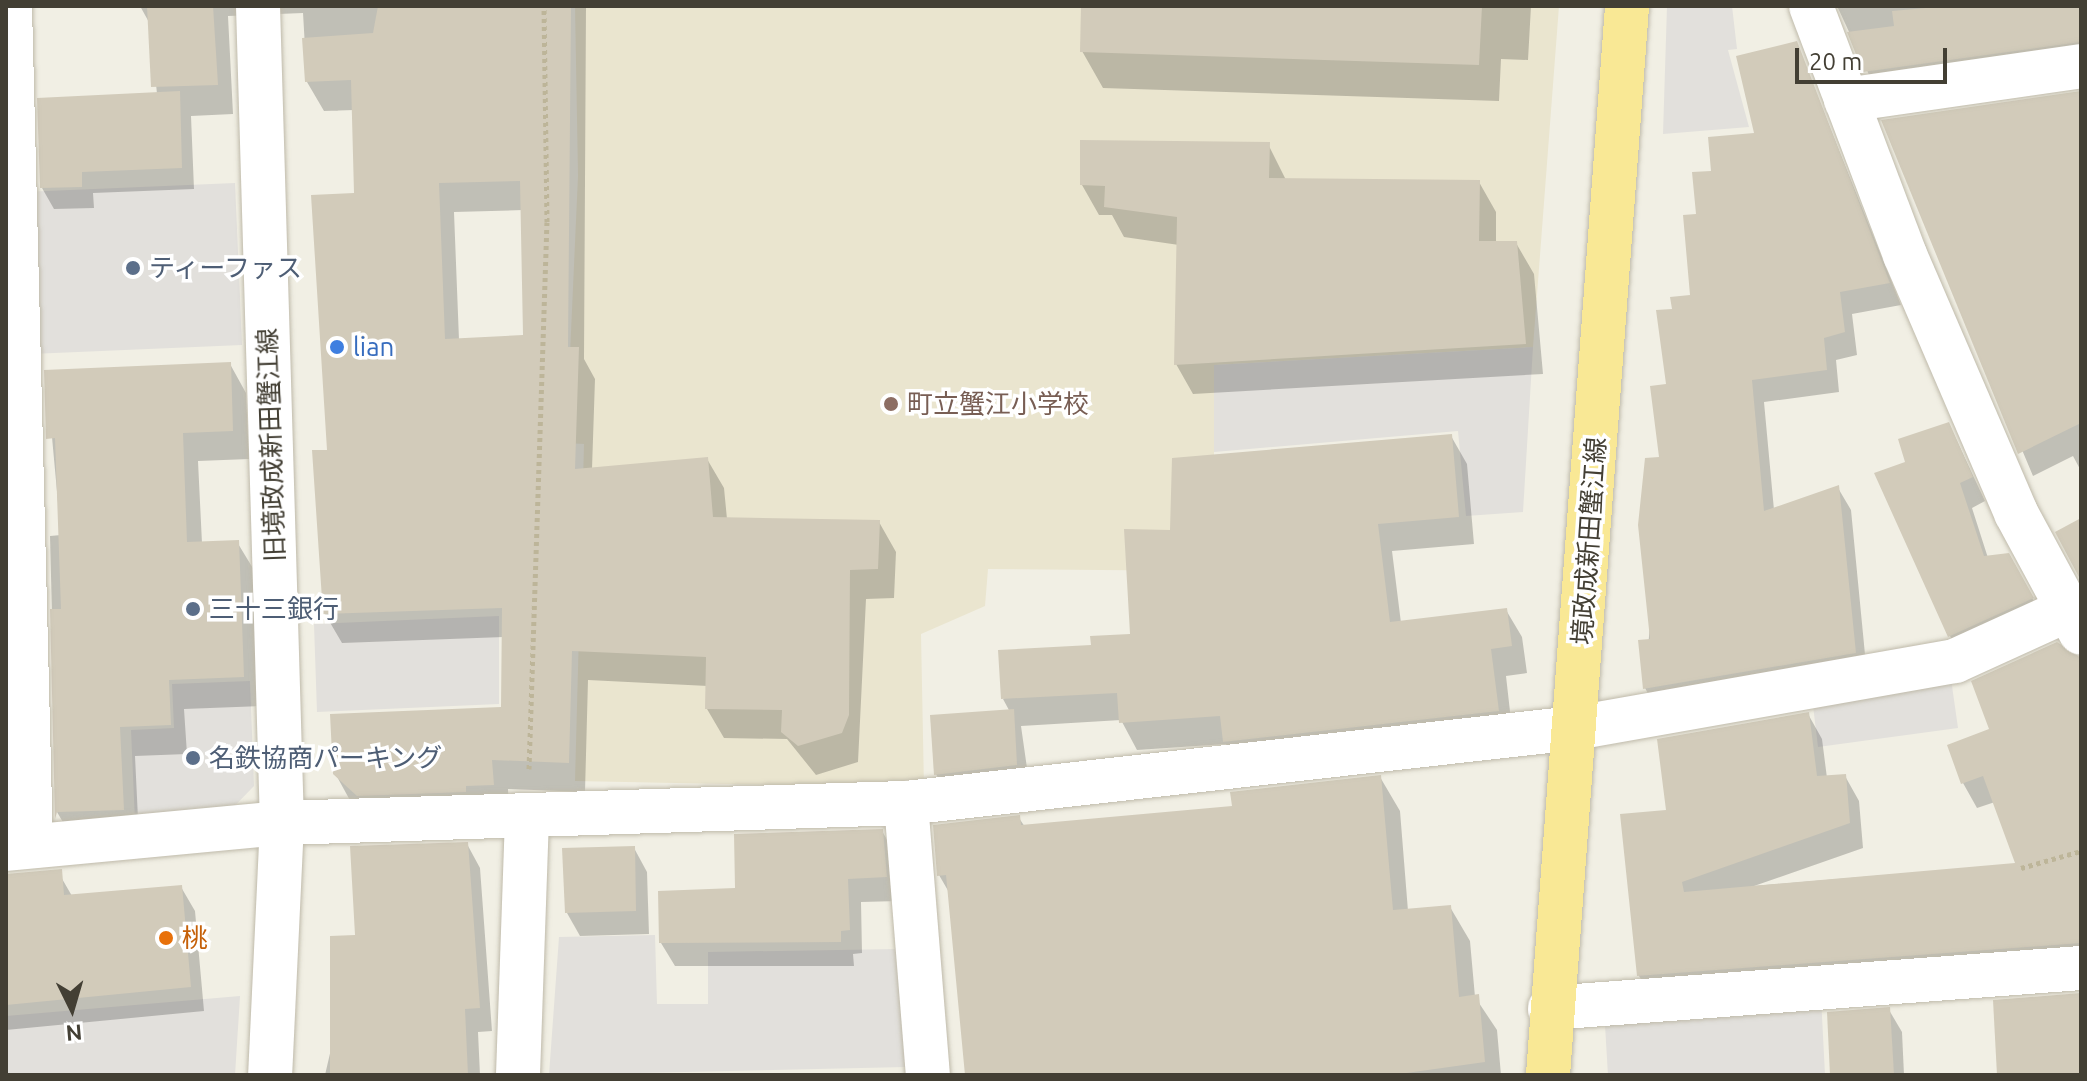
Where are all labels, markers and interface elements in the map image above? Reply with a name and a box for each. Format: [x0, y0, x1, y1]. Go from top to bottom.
scale bar [1799, 32, 1951, 82]
text: 20 m [1809, 48, 1862, 75]
place label: ティーファス [149, 252, 305, 284]
marker: ティーファス [124, 259, 142, 277]
street label: 旧境政成新田蟹江線 [251, 328, 291, 562]
place label: lian [353, 331, 394, 363]
marker: lian [328, 338, 346, 356]
place label: 町立蟹江小学校 [907, 388, 1089, 420]
marker: 町立蟹江小学校 [882, 395, 900, 413]
street label: 境政成新田蟹江線 [1566, 436, 1612, 646]
place label: 三十三銀行 [209, 593, 339, 625]
marker: 三十三銀行 [184, 600, 202, 618]
place label: 名鉄協商パーキング [209, 742, 443, 774]
marker: 名鉄協商パーキング [184, 749, 202, 767]
place label: 桃 [182, 922, 208, 954]
marker: 桃 [157, 929, 175, 947]
north arrow [32, 969, 112, 1049]
text: N [65, 1020, 83, 1047]

